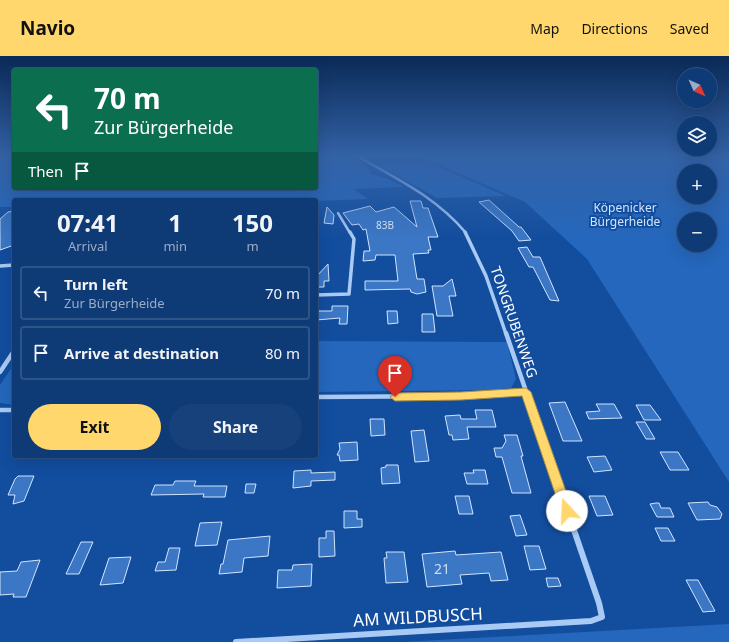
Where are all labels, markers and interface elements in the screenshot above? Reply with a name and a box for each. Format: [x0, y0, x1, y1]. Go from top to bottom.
text: Navio [20, 15, 75, 41]
text: Map [530, 19, 559, 38]
text: Directions [581, 19, 648, 38]
text: Saved [670, 19, 709, 38]
north arrow [677, 68, 717, 108]
map controls [677, 68, 717, 252]
text: 70 m [94, 79, 161, 117]
icon: left [28, 84, 80, 136]
text: Zur Bürgerheide [94, 115, 233, 139]
button: layers [677, 116, 717, 156]
icon: arrive [71, 160, 93, 182]
text: Then [28, 161, 63, 181]
button: + [677, 164, 717, 204]
park label: Köpenicker Bürgerheide [590, 199, 661, 230]
text: 07:41 [57, 206, 119, 239]
text: 1 [168, 206, 182, 239]
text: 150 [232, 206, 273, 239]
button: − [677, 212, 717, 252]
house number: 83B [376, 218, 394, 232]
text: Arrival [68, 237, 108, 255]
text: min [163, 237, 187, 255]
text: m [246, 237, 259, 255]
street label: TONGRUBENWEG [486, 264, 542, 380]
text: Turn left [64, 274, 128, 294]
icon: left [30, 282, 52, 304]
text: 70 m [265, 283, 300, 303]
text: Zur Bürgerheide [64, 294, 165, 312]
icon: arrive [30, 342, 52, 364]
text: Arrive at destination [64, 343, 219, 363]
text: 80 m [265, 343, 300, 363]
pin [378, 356, 412, 397]
icon: arrive [384, 362, 406, 384]
button: Exit [28, 404, 161, 450]
button: Share [169, 404, 302, 450]
position arrow [546, 490, 588, 532]
house number: 21 [434, 559, 450, 578]
street label: AM WILDBUSCH [353, 602, 483, 631]

